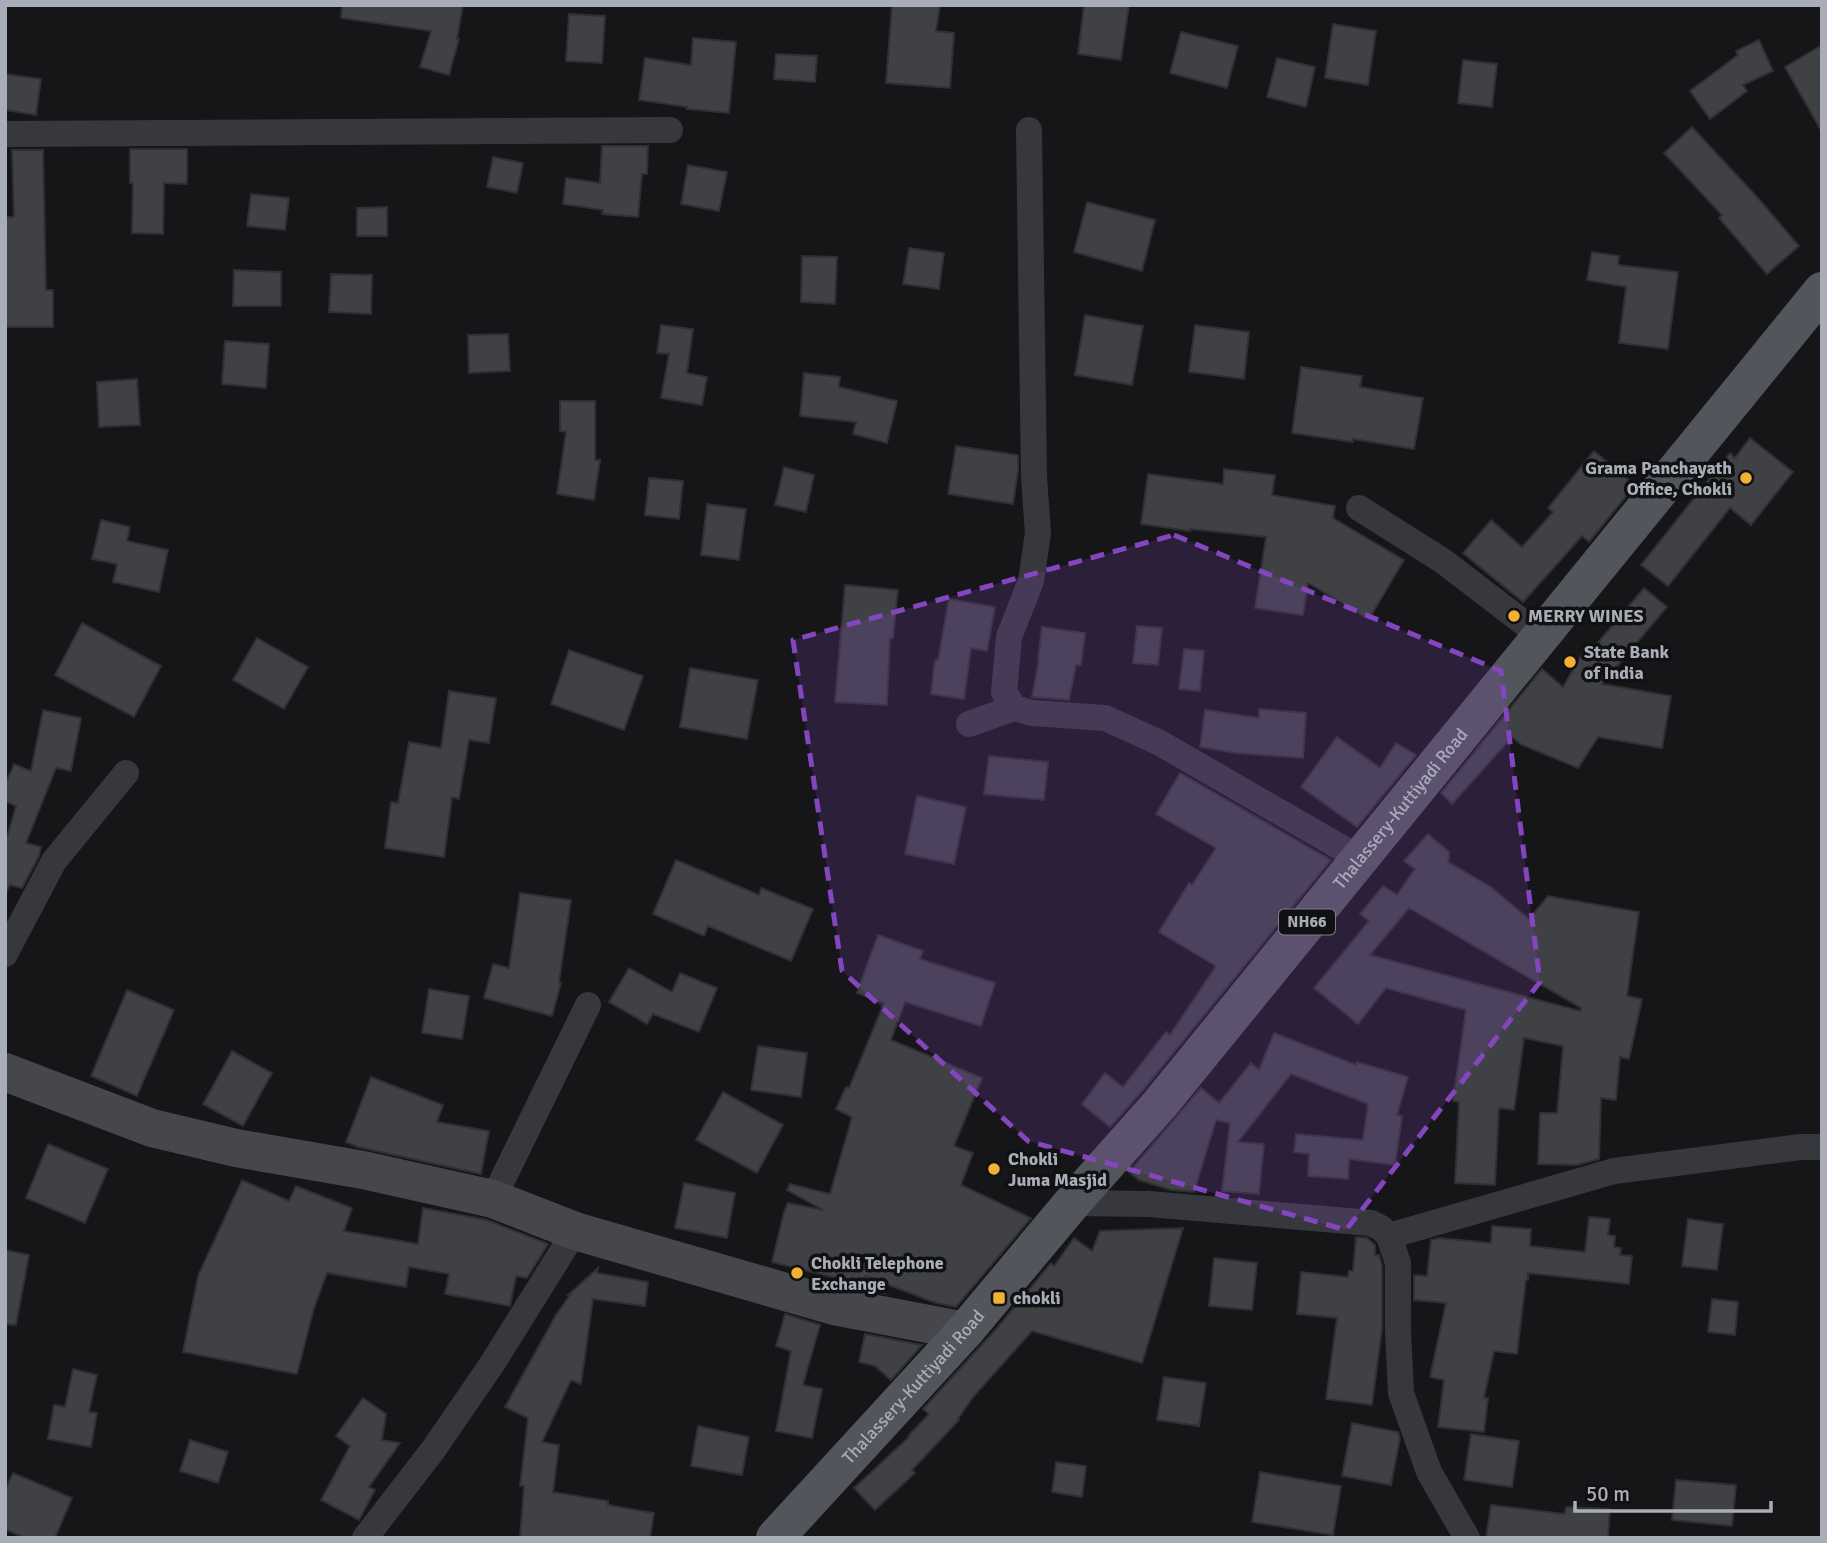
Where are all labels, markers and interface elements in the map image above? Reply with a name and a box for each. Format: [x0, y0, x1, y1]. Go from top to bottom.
place label: Grama Panchayath Office, Chokli [1585, 457, 1732, 500]
marker: Grama Panchayath Office, Chokli [1738, 470, 1754, 486]
place label: MERRY WINES [1528, 605, 1644, 627]
marker: MERRY WINES [1506, 608, 1522, 624]
place label: State Bank of India [1584, 641, 1670, 684]
marker: State Bank of India [1562, 654, 1578, 670]
street label: Thalassery-Kuttiyadi Road [1328, 724, 1472, 894]
road number: NH66 [1279, 910, 1335, 934]
place label: Chokli Juma Masjid [1008, 1148, 1107, 1191]
marker: Chokli Juma Masjid [986, 1161, 1002, 1177]
place label: Chokli Telephone Exchange [811, 1252, 944, 1295]
marker: Chokli Telephone Exchange [789, 1265, 805, 1281]
place label: chokli [1013, 1287, 1061, 1309]
marker: chokli [991, 1290, 1007, 1306]
street label: Thalassery-Kuttiyadi Road [838, 1305, 989, 1468]
scale bar [1575, 1470, 1771, 1514]
text: 50 m [1586, 1481, 1630, 1507]

